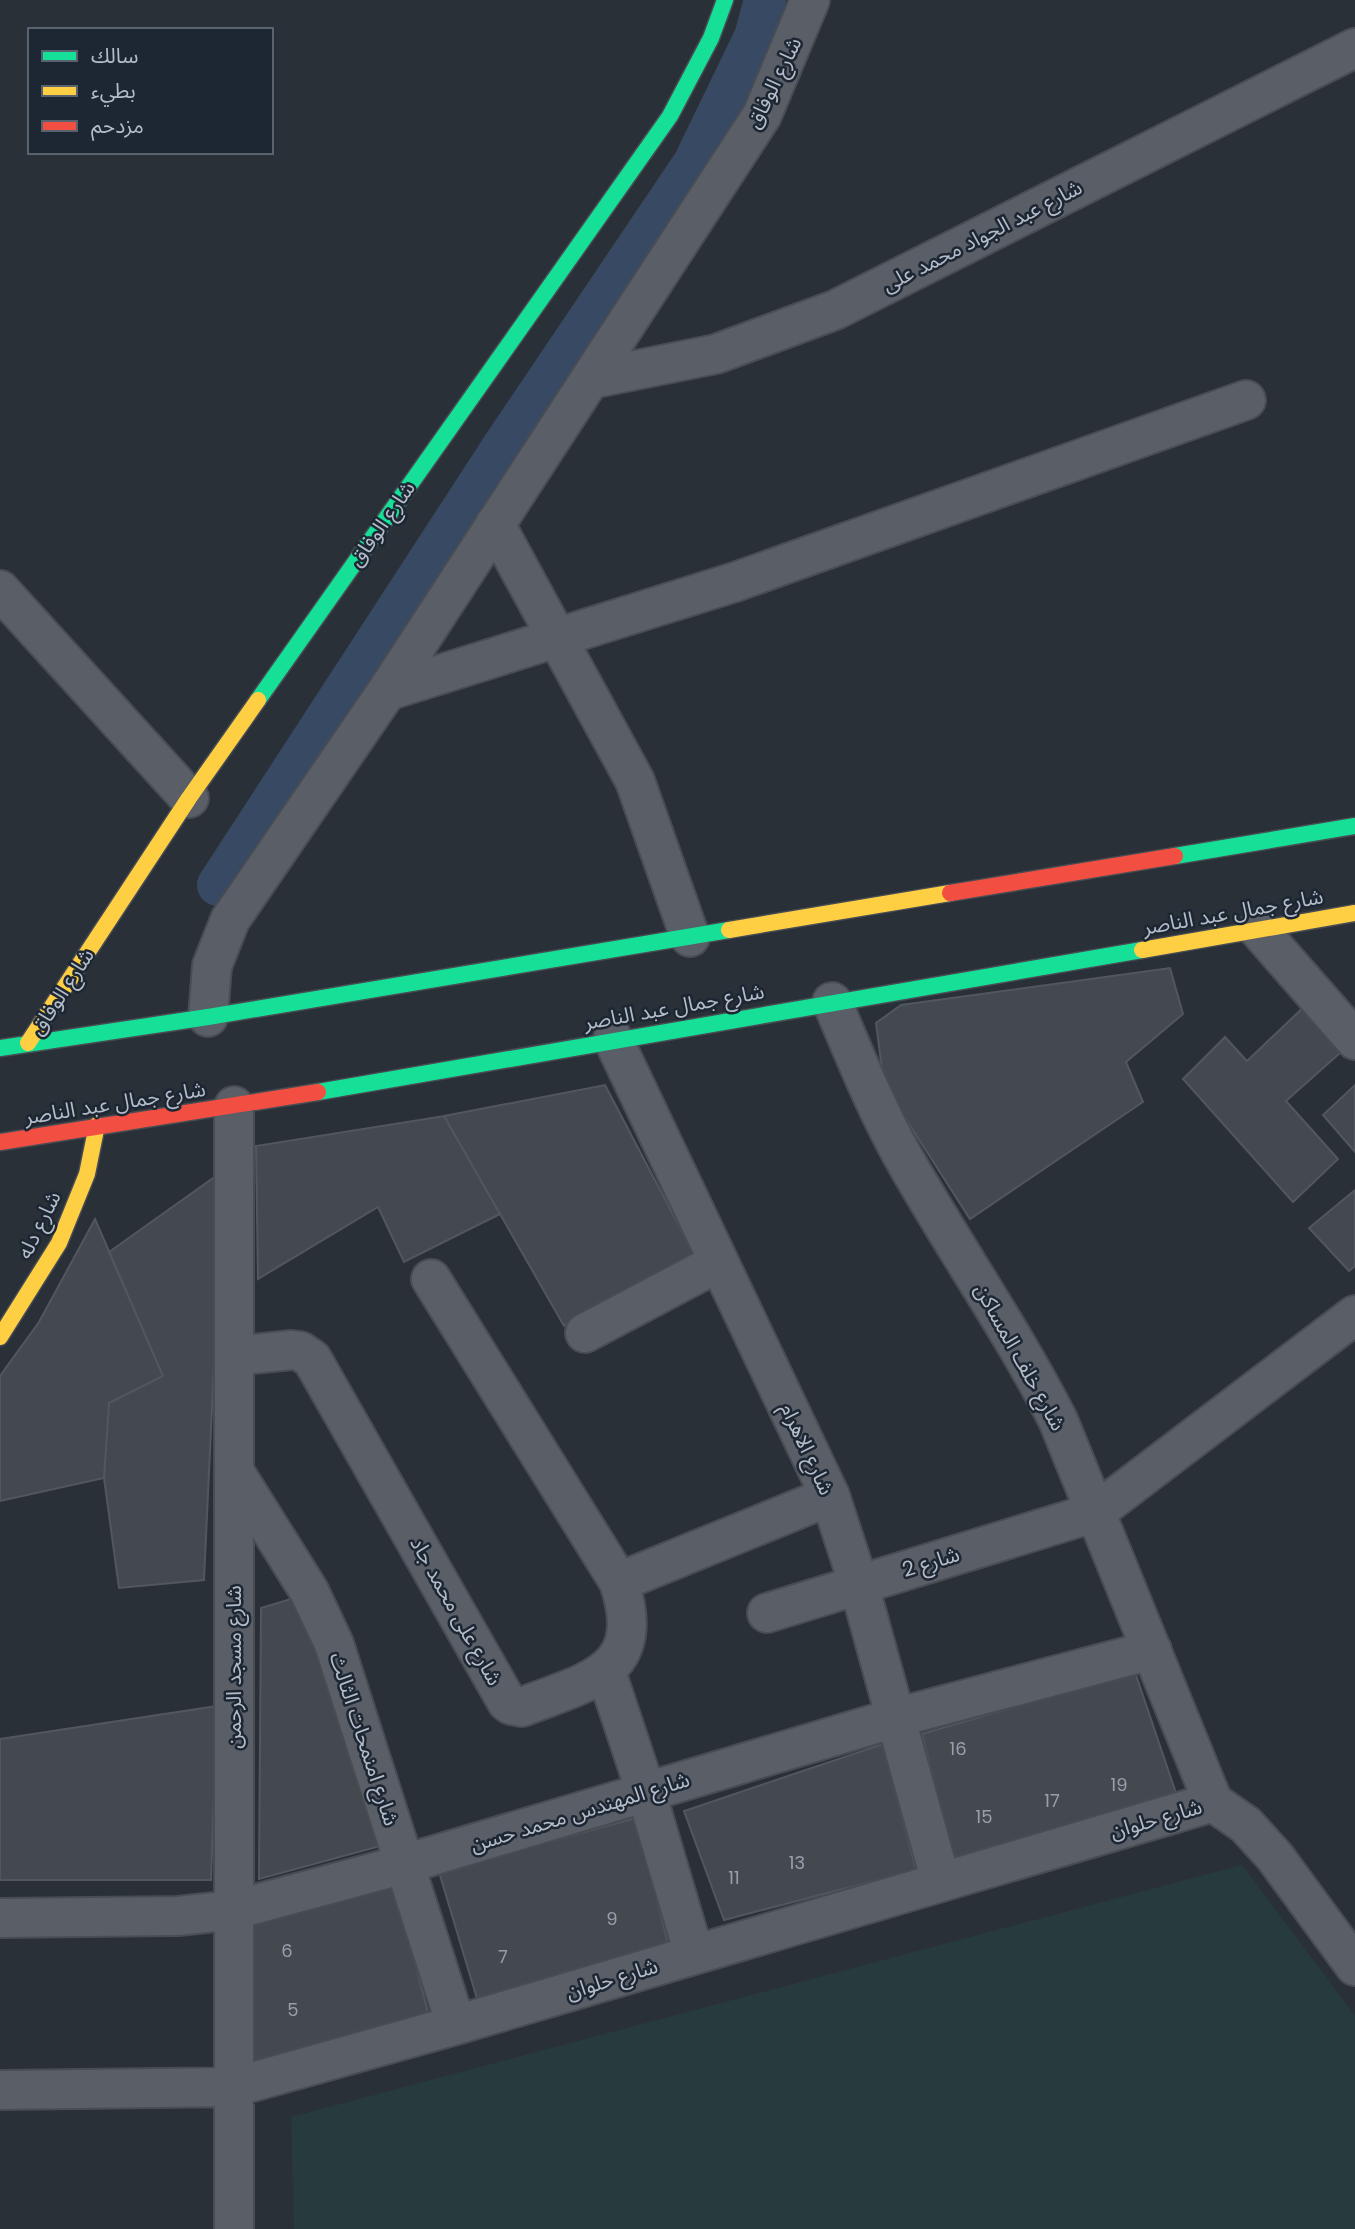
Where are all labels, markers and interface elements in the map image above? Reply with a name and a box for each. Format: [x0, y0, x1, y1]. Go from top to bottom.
legend [28, 28, 273, 154]
street label: شارع الوفاق [739, 32, 809, 134]
text: سالك [91, 41, 138, 70]
text: بطيء [91, 76, 136, 107]
text: مزدحم [91, 111, 144, 141]
street label: شارع عبد الجواد محمد على [877, 172, 1087, 300]
street label: شارع الوفاق [341, 475, 423, 573]
street label: شارع جمال عبد الناصر [1139, 881, 1326, 943]
street label: شارع الوفاق [23, 942, 101, 1042]
street label: شارع جمال عبد الناصر [580, 976, 767, 1038]
street label: شارع جمال عبد الناصر [21, 1074, 208, 1132]
street label: شارع دله [10, 1186, 68, 1264]
street label: شارع خلف المساكن [967, 1278, 1073, 1436]
street label: شارع الاهرام [772, 1398, 841, 1501]
street label: شارع على محمد جاد [403, 1531, 509, 1691]
street label: شارع 2 [899, 1539, 963, 1585]
street label: شارع مسجد الرحمن [219, 1585, 249, 1749]
street label: شارع امنمحات الثالث [322, 1648, 406, 1830]
house number: 16 [949, 1736, 967, 1761]
street label: شارع المهندس محمد حسن [467, 1764, 693, 1860]
house number: 19 [1110, 1772, 1128, 1797]
house number: 17 [1044, 1788, 1060, 1813]
street label: شارع حلوان [1106, 1792, 1206, 1846]
house number: 15 [975, 1804, 993, 1829]
house number: 13 [789, 1850, 805, 1875]
house number: 11 [728, 1865, 740, 1890]
house number: 9 [606, 1906, 618, 1931]
house number: 6 [281, 1938, 293, 1963]
house number: 7 [498, 1944, 508, 1969]
street label: شارع حلوان [562, 1951, 662, 2007]
house number: 5 [287, 1997, 299, 2022]

